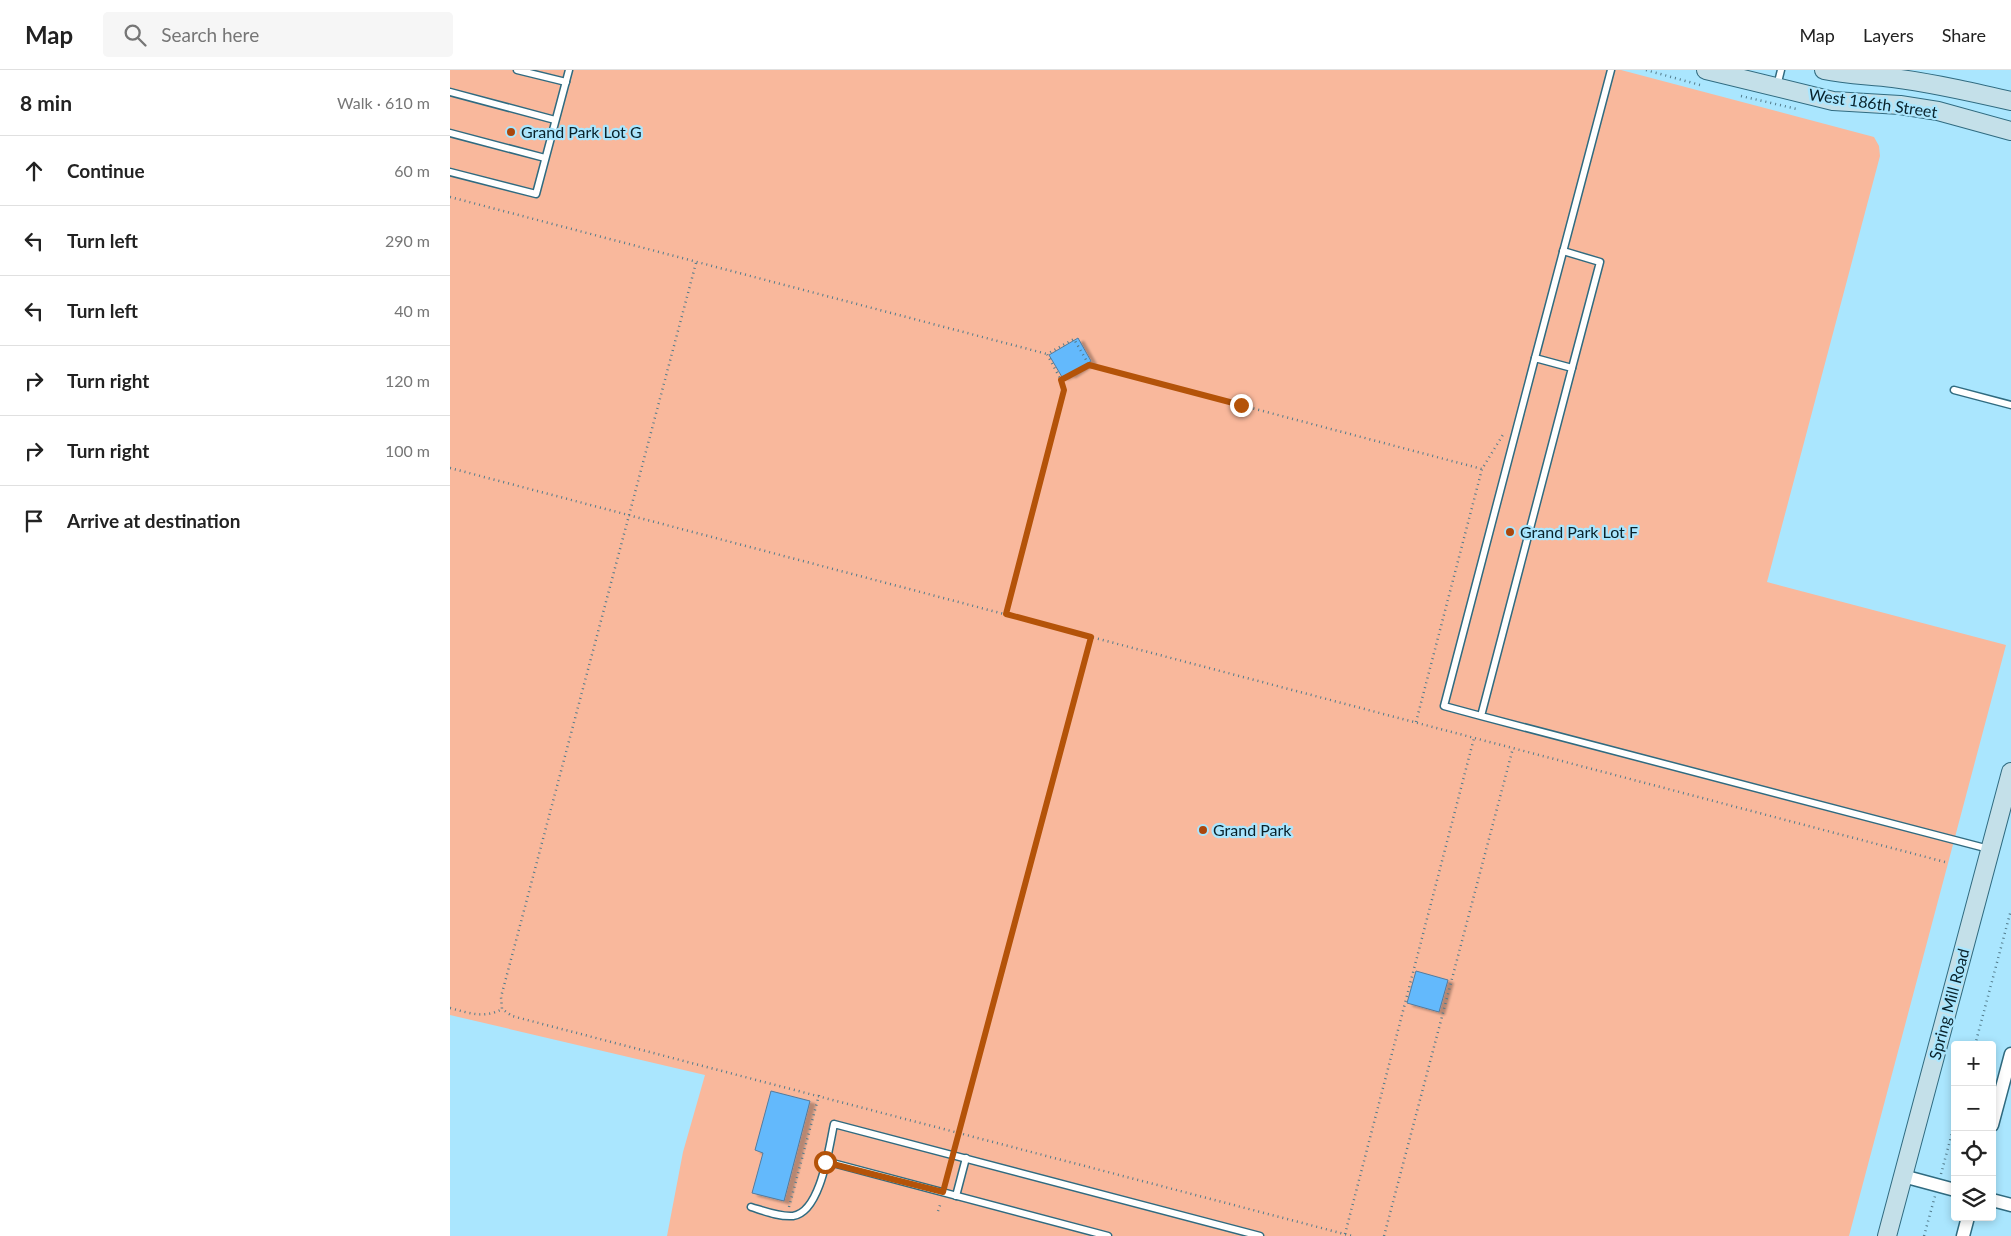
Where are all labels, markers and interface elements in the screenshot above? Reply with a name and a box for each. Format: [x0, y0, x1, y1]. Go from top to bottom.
search box [103, 12, 453, 57]
text: Map [25, 20, 73, 49]
icon: search [121, 21, 149, 49]
text: Search here [161, 23, 259, 46]
text: Map [1799, 24, 1835, 46]
text: Layers [1863, 24, 1914, 46]
text: Share [1942, 24, 1986, 46]
street label: West 186th Street [1808, 84, 1939, 121]
text: 8 min [20, 90, 72, 115]
text: Walk · 610 m [337, 93, 430, 112]
place label: Grand Park Lot G [521, 122, 642, 141]
marker: Grand Park Lot G [505, 126, 517, 138]
icon: ahead [20, 157, 48, 185]
text: Continue [67, 159, 145, 182]
text: 60 m [394, 161, 430, 180]
icon: left [20, 227, 48, 255]
text: Turn left [67, 229, 138, 252]
text: 290 m [385, 231, 430, 250]
icon: left [20, 297, 48, 325]
text: Turn left [67, 299, 138, 322]
text: 40 m [394, 301, 430, 320]
icon: right [20, 367, 48, 395]
text: Turn right [67, 369, 149, 392]
text: 120 m [385, 371, 430, 390]
route end [1230, 394, 1253, 417]
icon: right [20, 437, 48, 465]
text: Turn right [67, 439, 149, 462]
text: 100 m [385, 441, 430, 460]
icon: arrive [20, 507, 48, 535]
text: Arrive at destination [67, 509, 240, 532]
place label: Grand Park Lot F [1520, 522, 1638, 541]
marker: Grand Park Lot F [1504, 526, 1516, 538]
place label: Grand Park [1213, 820, 1292, 839]
marker: Grand Park [1197, 824, 1209, 836]
street label: Spring Mill Road [1925, 946, 1972, 1061]
map controls [1951, 1041, 1996, 1221]
button: + [1951, 1041, 1996, 1086]
button: − [1951, 1086, 1996, 1131]
button: locate [1951, 1131, 1996, 1176]
route start [814, 1151, 837, 1174]
button: layers [1951, 1176, 1996, 1221]

